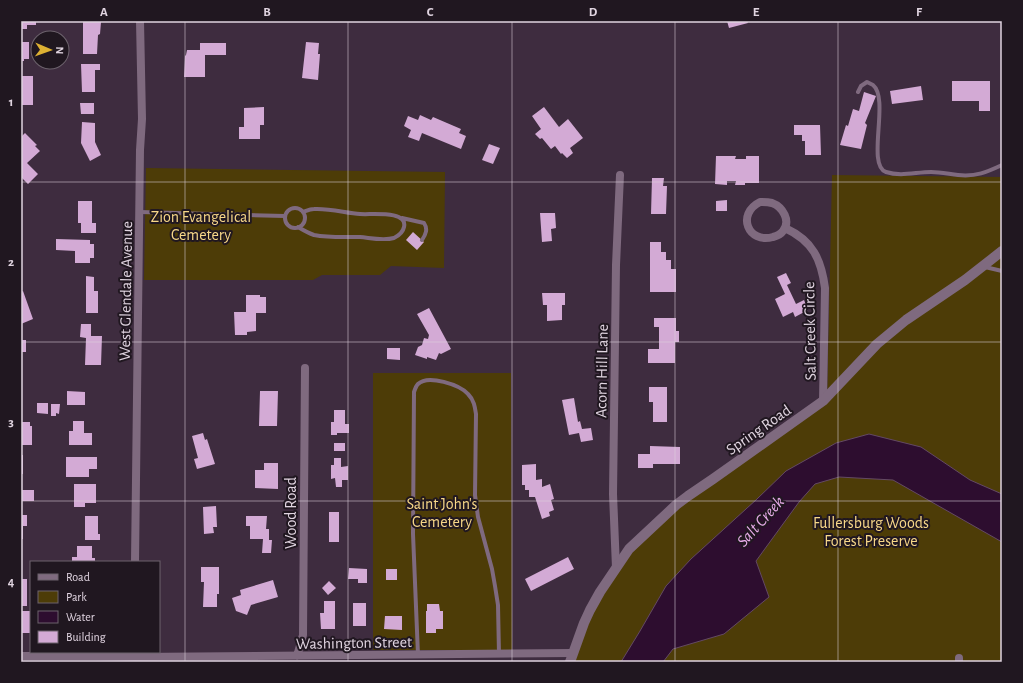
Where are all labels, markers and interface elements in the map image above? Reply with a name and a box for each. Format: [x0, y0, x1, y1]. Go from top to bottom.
text: A [100, 6, 108, 19]
text: B [263, 6, 271, 19]
text: C [427, 6, 434, 19]
text: D [589, 6, 598, 19]
text: E [753, 6, 760, 19]
text: F [916, 6, 923, 19]
north arrow [30, 30, 70, 70]
text: N [54, 46, 65, 54]
text: 1 [9, 96, 13, 109]
park label: Zion Evangelical Cemetery [151, 209, 251, 244]
street label: West Glendale Avenue [117, 221, 135, 361]
text: 2 [8, 256, 14, 269]
street label: Salt Creek Circle [801, 281, 819, 381]
street label: Acorn Hill Lane [593, 324, 611, 418]
street label: Spring Road [723, 402, 794, 458]
text: 3 [8, 416, 14, 429]
street label: Wood Road [283, 477, 299, 549]
water label: Salt Creek [733, 493, 787, 550]
park label: Saint John's Cemetery [407, 496, 478, 531]
park label: Fullersburg Woods Forest Preserve [813, 515, 929, 549]
legend [30, 561, 160, 653]
text: Road [66, 571, 90, 583]
text: 4 [8, 576, 15, 589]
text: Park [66, 591, 87, 603]
text: Water [66, 611, 95, 623]
text: Building [66, 631, 106, 643]
street label: Washington Street [296, 634, 412, 652]

